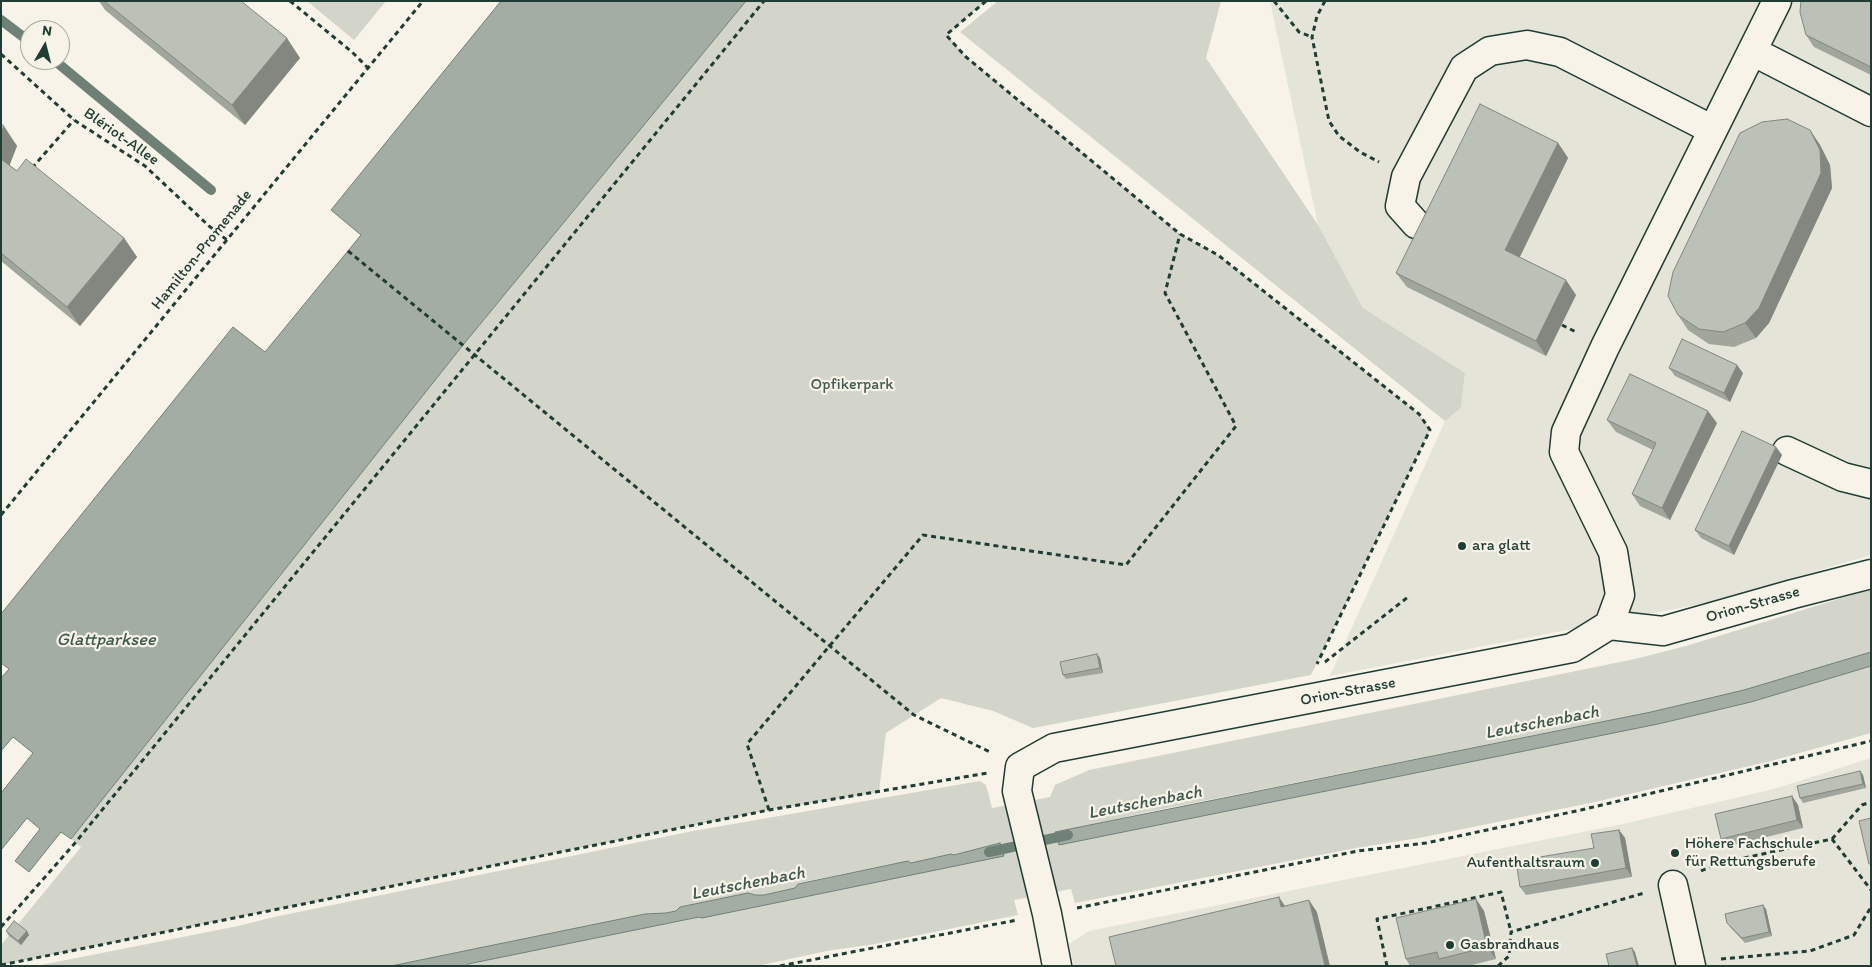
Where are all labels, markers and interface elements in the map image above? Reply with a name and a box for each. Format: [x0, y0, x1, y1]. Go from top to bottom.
north arrow [20, 20, 70, 70]
text: N [41, 22, 53, 40]
street label: Blériot-Allee [80, 104, 162, 170]
street label: Hamilton-Promenade [148, 186, 256, 314]
park label: Opfikerpark [810, 375, 894, 395]
place label: ara glatt [1472, 536, 1531, 556]
marker: ara glatt [1456, 540, 1468, 552]
street label: Orion-Strasse [1704, 582, 1802, 628]
water label: Glattparksee [56, 629, 156, 651]
street label: Orion-Strasse [1299, 673, 1397, 711]
water label: Leutschenbach [1483, 701, 1601, 745]
water label: Leutschenbach [1086, 781, 1204, 825]
place label: Höhere Fachschule für Rettungsberufe [1685, 834, 1816, 872]
marker: Höhere Fachschule für Rettungsberufe [1669, 847, 1681, 859]
place label: Aufenthaltsraum [1467, 853, 1585, 873]
marker: Aufenthaltsraum [1589, 857, 1601, 869]
water label: Leutschenbach [689, 862, 807, 906]
place label: Gasbrandhaus [1460, 935, 1559, 955]
marker: Gasbrandhaus [1444, 939, 1456, 951]

